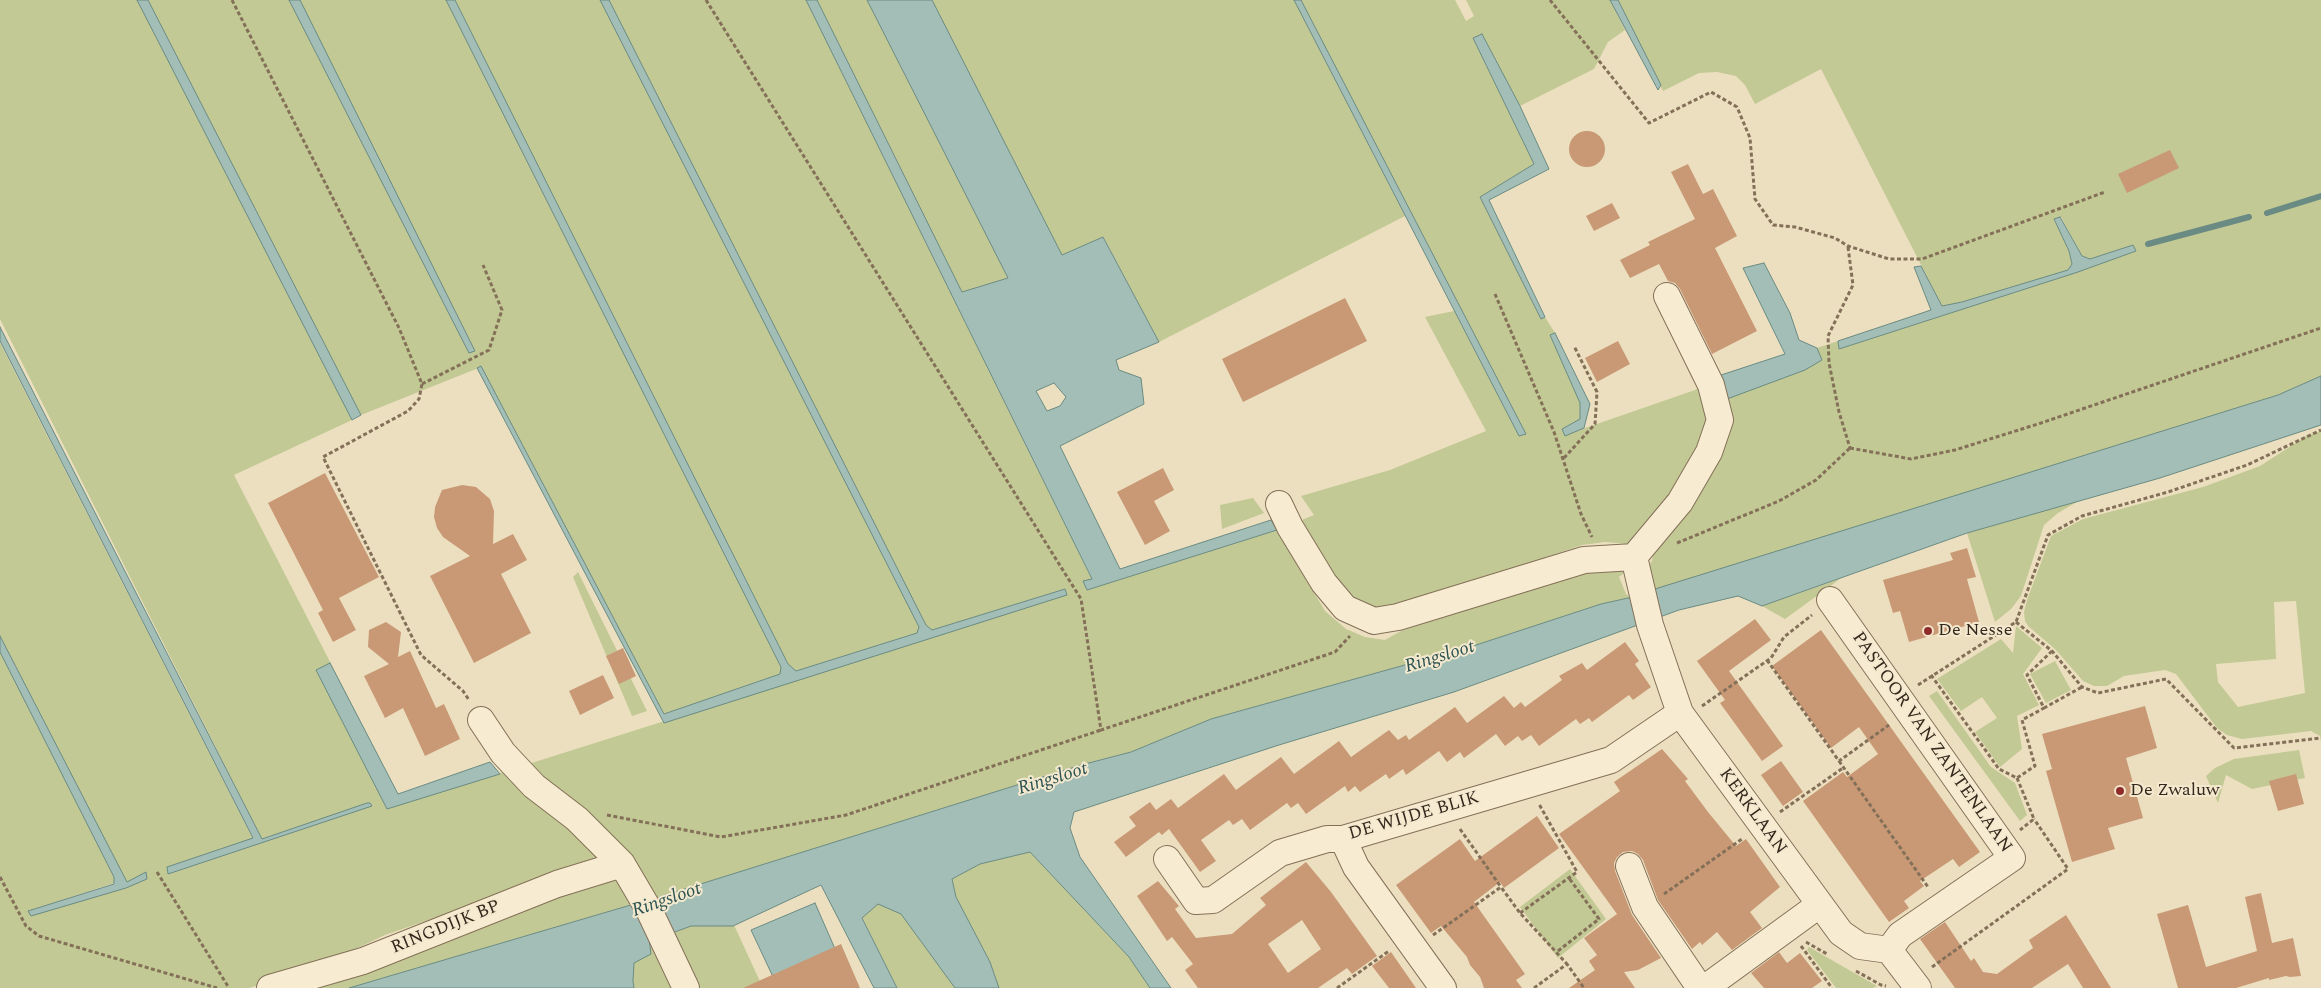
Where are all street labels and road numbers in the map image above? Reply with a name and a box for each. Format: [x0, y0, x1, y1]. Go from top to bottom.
street label: PASTOOR VAN ZANTENLAAN [1846, 628, 2016, 858]
street label: KERKLAAN [1713, 765, 1791, 859]
street label: DE WIJDE BLIK [1346, 788, 1482, 846]
street label: RINGDIJK BP [388, 896, 504, 960]

